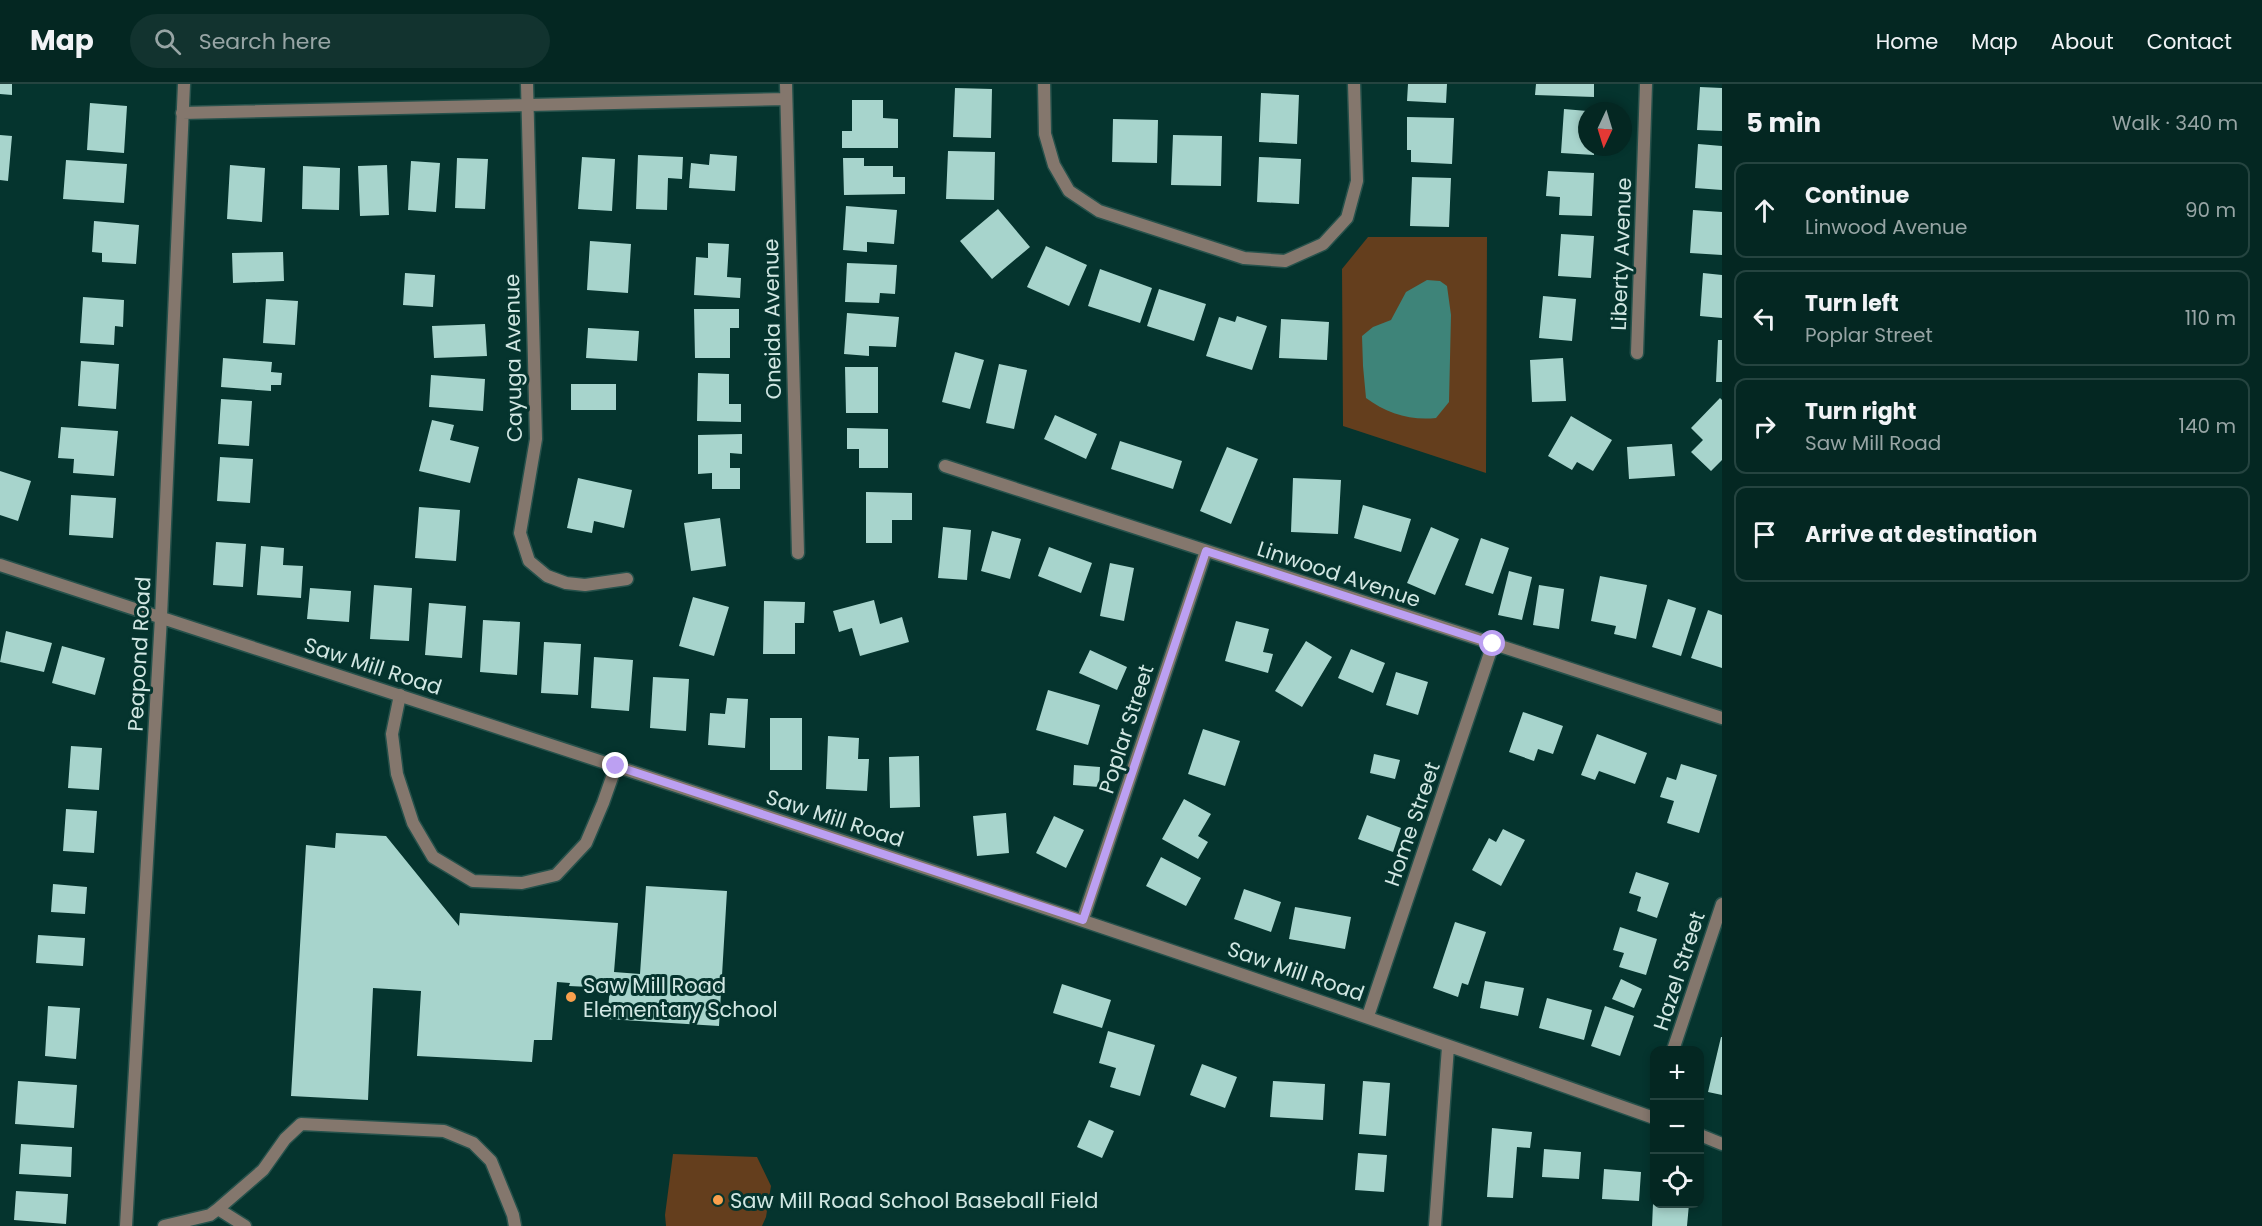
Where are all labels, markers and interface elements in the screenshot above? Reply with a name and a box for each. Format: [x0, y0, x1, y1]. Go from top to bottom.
search box [130, 14, 550, 68]
text: Map [30, 21, 94, 60]
icon: search [151, 25, 184, 58]
text: Search here [199, 26, 331, 57]
text: Home [1876, 27, 1938, 56]
text: Map [1971, 27, 2018, 56]
text: About [2051, 27, 2114, 56]
text: Contact [2147, 27, 2232, 56]
north arrow [1578, 102, 1632, 156]
text: 5 min [1746, 105, 1821, 141]
text: Walk · 340 m [2112, 109, 2238, 137]
street label: Liberty Avenue [1604, 177, 1638, 331]
text: Continue [1805, 180, 1909, 211]
icon: ahead [1748, 194, 1781, 227]
text: 90 m [2185, 196, 2236, 224]
text: Linwood Avenue [1805, 213, 1967, 241]
street label: Oneida Avenue [756, 238, 788, 400]
street label: Cayuga Avenue [497, 273, 529, 443]
text: Turn left [1805, 288, 1899, 319]
icon: left [1748, 302, 1781, 335]
text: 110 m [2185, 304, 2236, 332]
text: Poplar Street [1805, 321, 1933, 349]
text: Turn right [1805, 396, 1916, 427]
icon: right [1748, 410, 1781, 443]
text: 140 m [2179, 412, 2236, 440]
text: Saw Mill Road [1805, 429, 1941, 457]
icon: arrive [1748, 518, 1781, 551]
text: Arrive at destination [1805, 519, 2037, 550]
street label: Linwood Avenue [1253, 534, 1425, 614]
street label: Peapond Road [120, 576, 158, 732]
street label: Saw Mill Road [300, 630, 446, 702]
route start [1479, 630, 1505, 656]
street label: Poplar Street [1091, 661, 1161, 797]
route end [602, 752, 628, 778]
street label: Home Street [1377, 758, 1447, 890]
street label: Saw Mill Road [762, 782, 908, 854]
street label: Hazel Street [1646, 908, 1712, 1034]
street label: Saw Mill Road [1224, 934, 1368, 1008]
place label: Saw Mill Road Elementary School [583, 971, 778, 1024]
marker: Saw Mill Road Elementary School [564, 990, 578, 1004]
map controls [1650, 1046, 1704, 1208]
button: + [1650, 1046, 1704, 1100]
button: − [1650, 1100, 1704, 1154]
button: locate [1650, 1154, 1704, 1208]
place label: Saw Mill Road School Baseball Field [730, 1186, 1098, 1215]
marker: Saw Mill Road School Baseball Field [711, 1193, 725, 1207]

